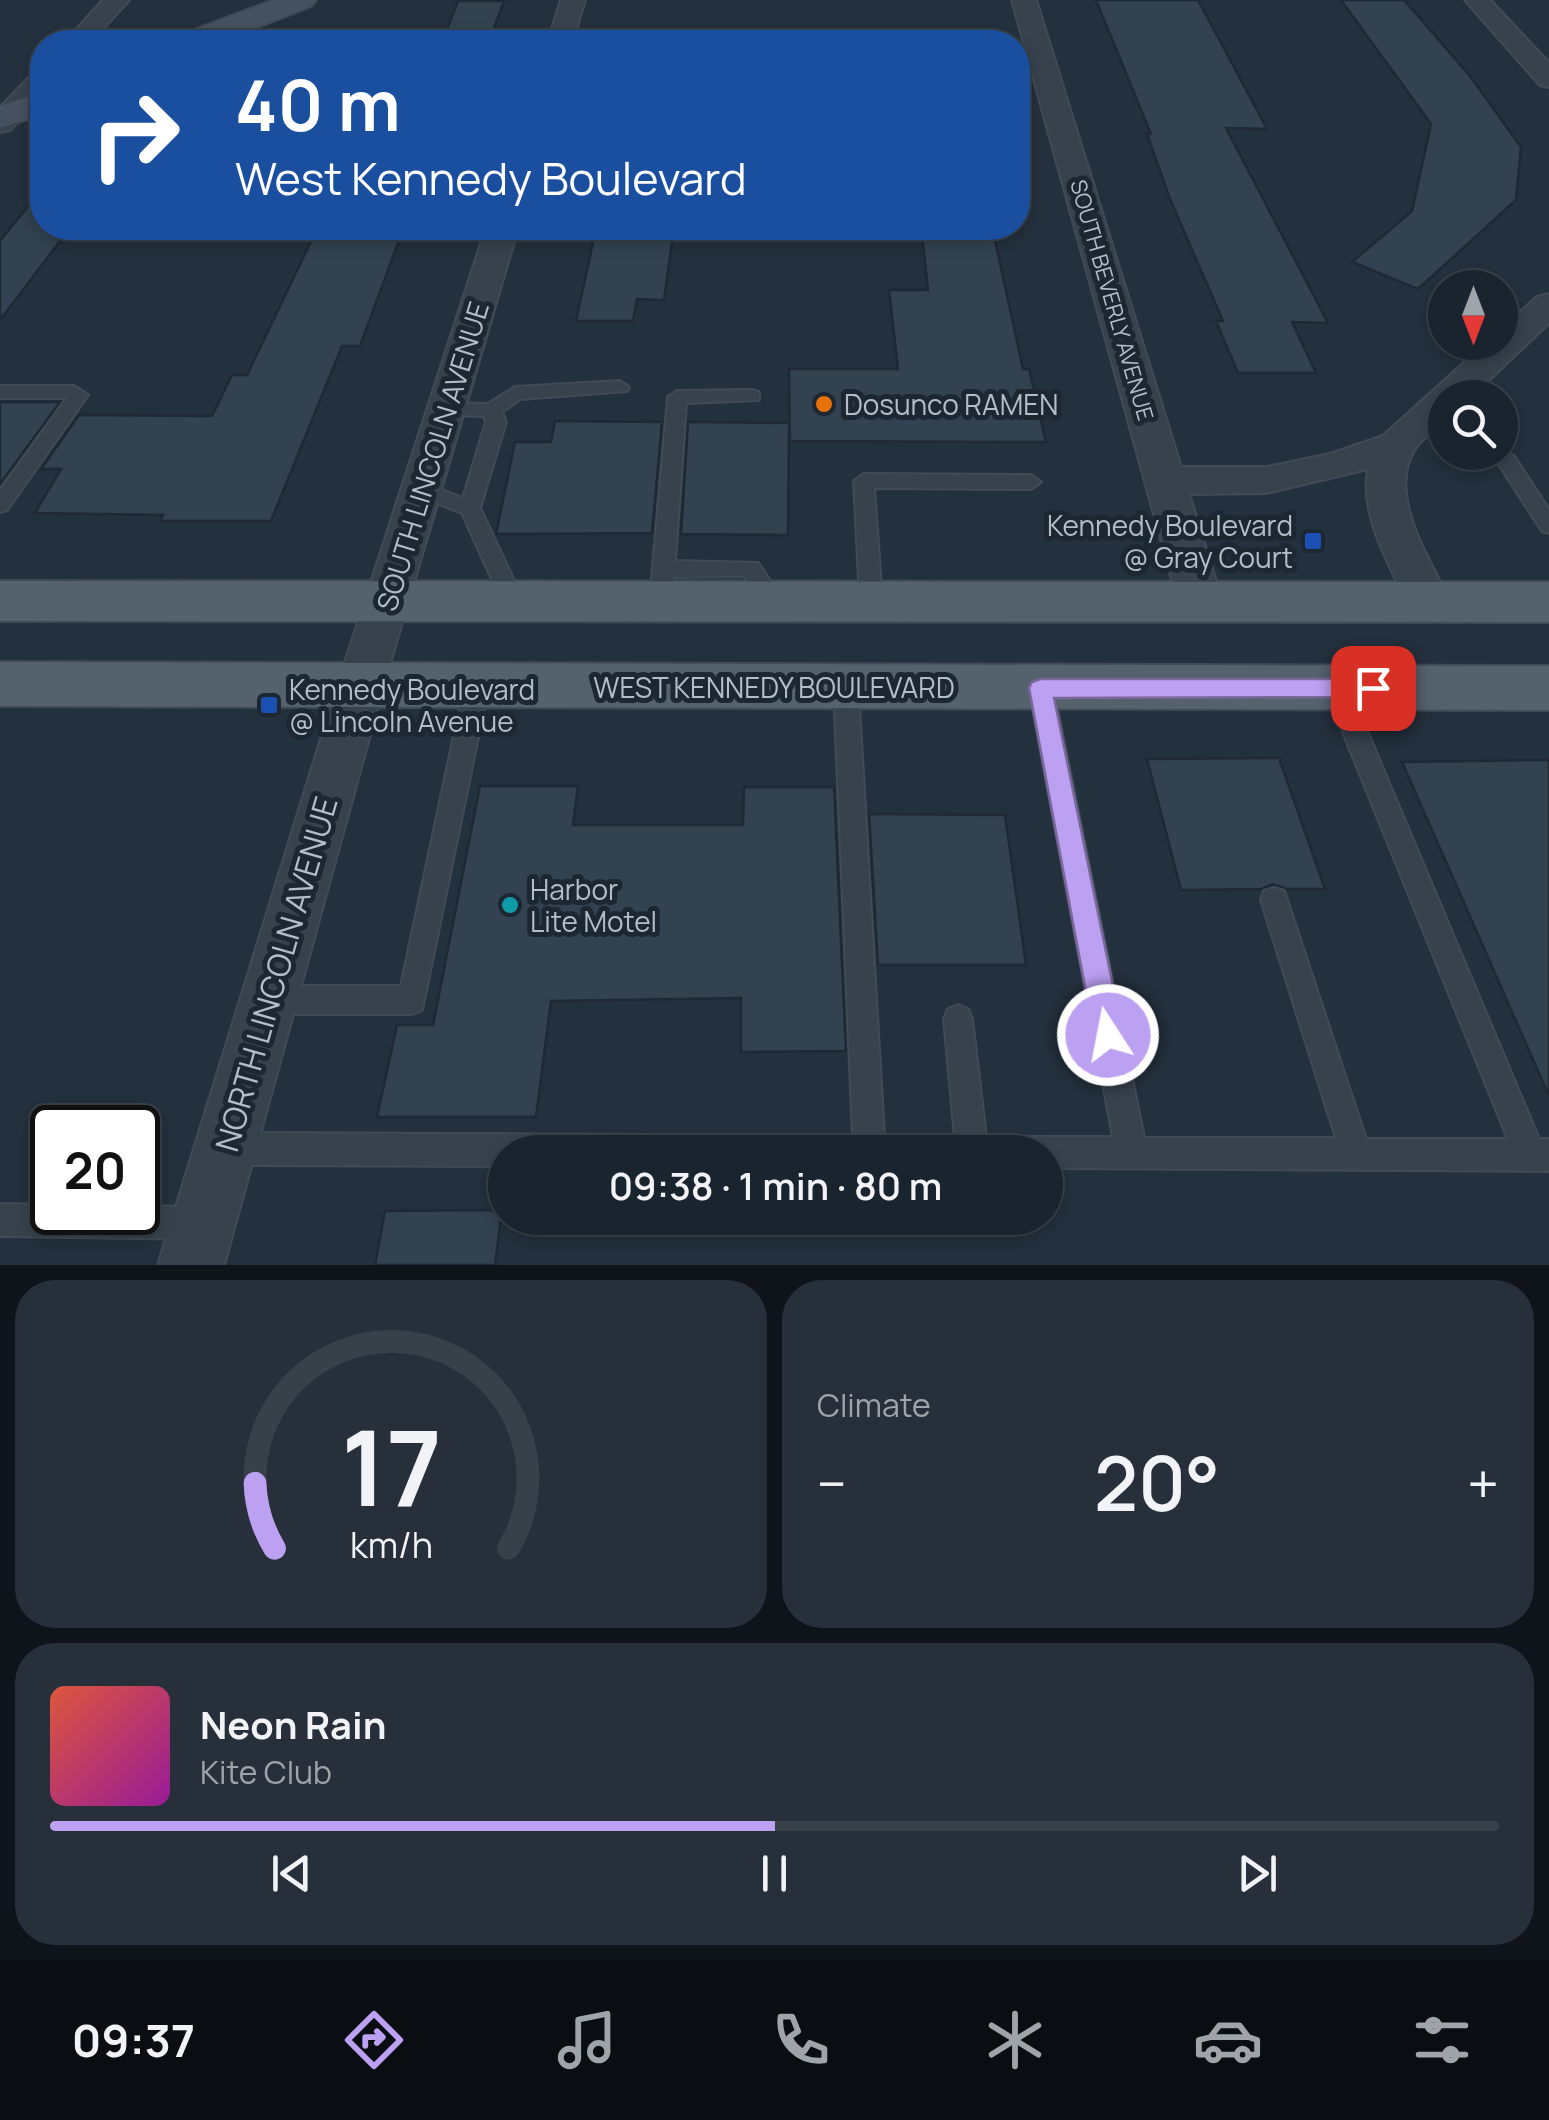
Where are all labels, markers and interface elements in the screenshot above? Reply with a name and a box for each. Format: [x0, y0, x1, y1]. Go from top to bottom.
text: 40 m [235, 56, 401, 152]
icon: right [70, 70, 200, 200]
text: West Kennedy Boulevard [235, 147, 747, 209]
street label: SOUTH BEVERLY AVENUE [1063, 176, 1161, 424]
north arrow [1428, 270, 1518, 360]
map controls [1428, 270, 1518, 470]
street label: SOUTH LINCOLN AVENUE [367, 297, 497, 615]
button: search [1428, 380, 1518, 470]
place label: Dosunco RAMEN [844, 385, 1058, 423]
marker: Dosunco RAMEN [813, 393, 835, 415]
place label: Kennedy Boulevard @ Gray Court [1047, 506, 1293, 576]
marker: Kennedy Boulevard @ Gray Court [1302, 530, 1324, 552]
pin [1331, 646, 1416, 731]
icon: arrive [1346, 661, 1401, 716]
street label: WEST KENNEDY BOULEVARD [593, 668, 955, 706]
place label: Kennedy Boulevard @ Lincoln Avenue [289, 670, 535, 740]
marker: Kennedy Boulevard @ Lincoln Avenue [258, 694, 280, 716]
street label: NORTH LINCOLN AVENUE [204, 791, 348, 1157]
place label: Harbor Lite Motel [530, 870, 657, 940]
marker: Harbor Lite Motel [499, 894, 521, 916]
position arrow [1056, 983, 1160, 1087]
speed limit sign: 20 [30, 1105, 160, 1235]
text: 09:38 · 1 min · 80 m [609, 1159, 942, 1211]
text: Climate [817, 1383, 931, 1427]
text: 17 [340, 1395, 442, 1537]
text: 20° [1094, 1431, 1220, 1534]
text: − [817, 1445, 847, 1521]
text: + [1467, 1445, 1499, 1521]
text: km/h [349, 1520, 433, 1569]
text: Neon Rain [200, 1698, 386, 1750]
text: Kite Club [200, 1750, 332, 1794]
icon: previous [264, 1846, 319, 1901]
icon: pause [747, 1846, 802, 1901]
icon: next [1230, 1846, 1285, 1901]
icon: directions [339, 2005, 409, 2075]
icon: music [552, 2005, 622, 2075]
icon: phone [766, 2005, 836, 2075]
icon: climate [980, 2005, 1050, 2075]
icon: car [1193, 2005, 1263, 2075]
icon: filters [1407, 2005, 1477, 2075]
text: 09:37 [72, 2009, 195, 2071]

